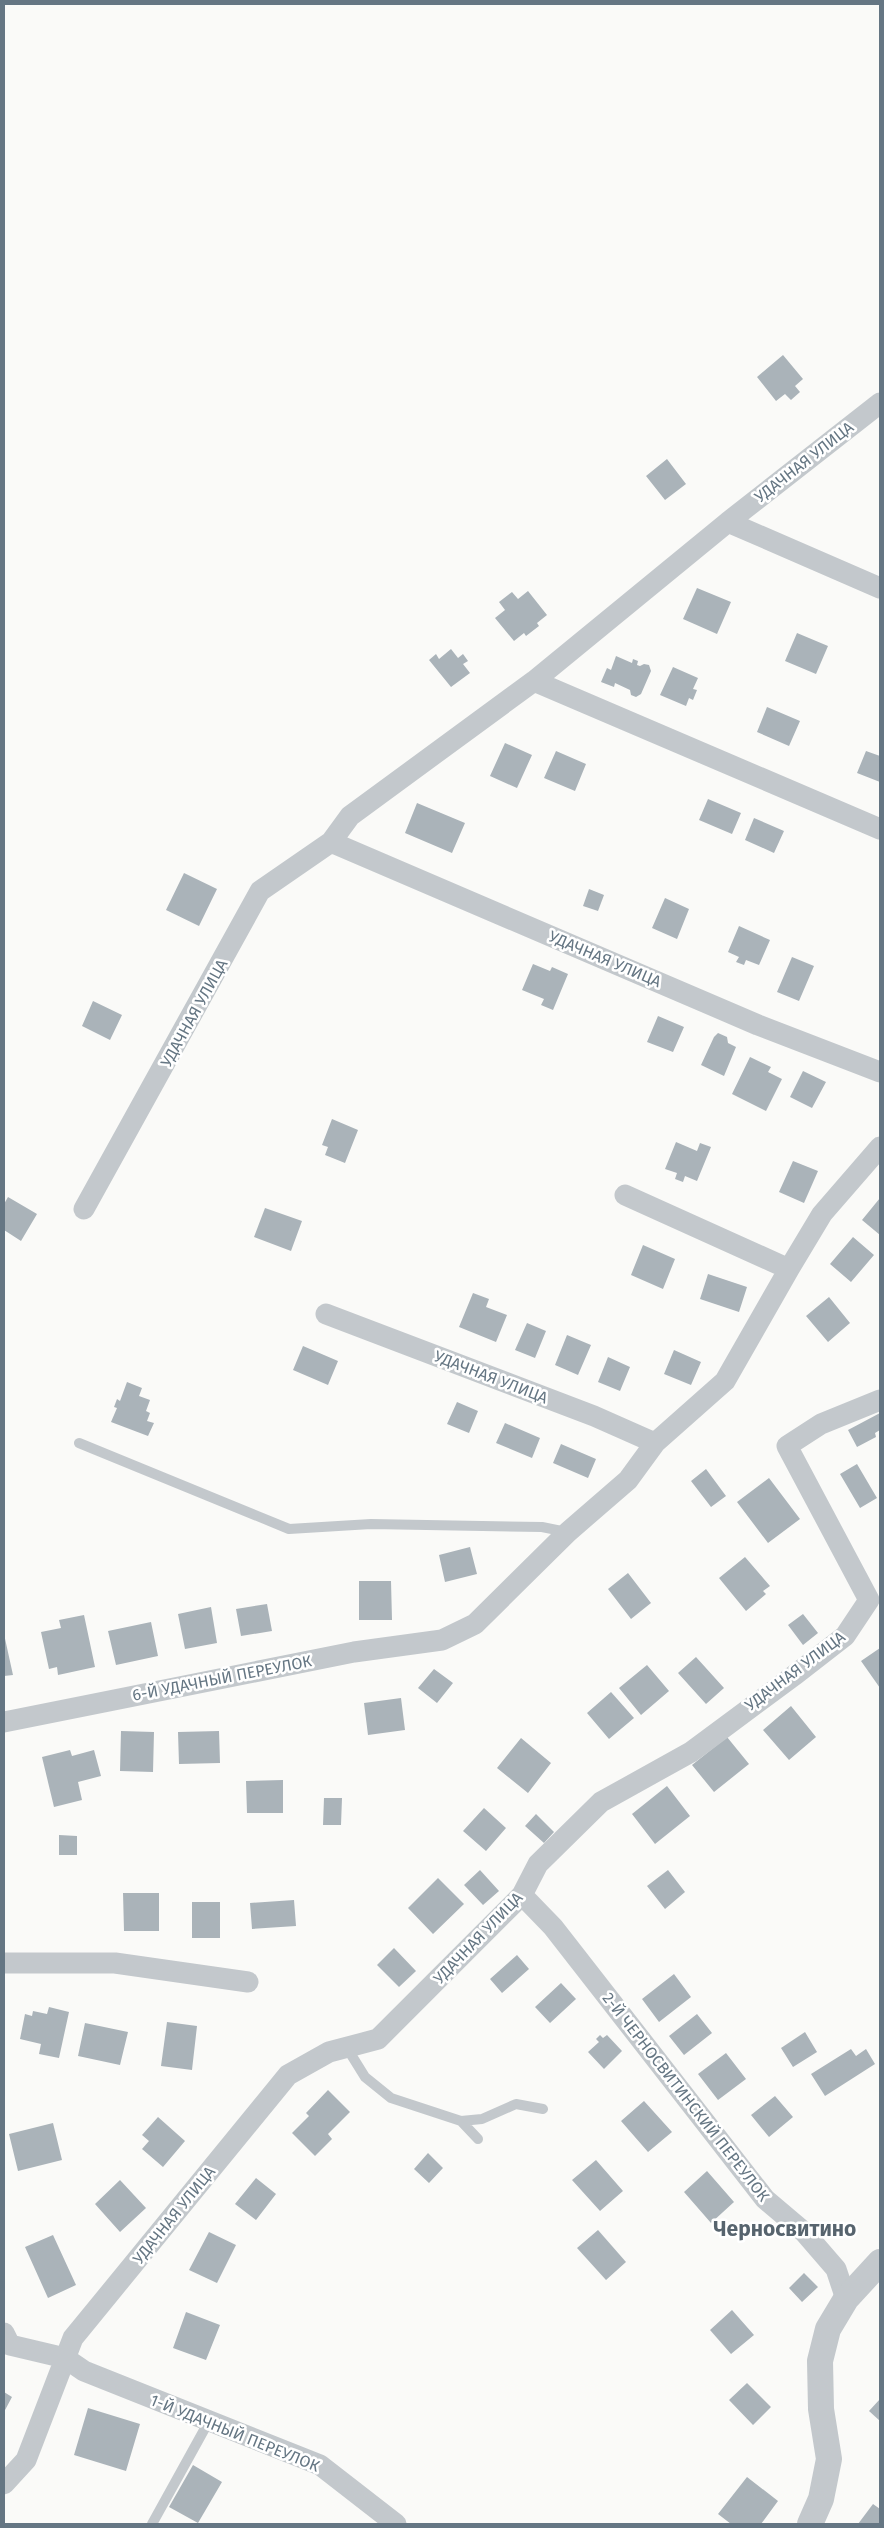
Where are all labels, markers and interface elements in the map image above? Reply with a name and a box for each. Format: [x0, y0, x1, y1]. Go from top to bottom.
street label: УДАЧНАЯ УЛИЦА [751, 417, 858, 506]
street label: УДАЧНАЯ УЛИЦА [546, 927, 665, 992]
street label: УДАЧНАЯ УЛИЦА [157, 955, 232, 1070]
street label: УДАЧНАЯ УЛИЦА [432, 1347, 551, 1408]
street label: УДАЧНАЯ УЛИЦА [741, 1627, 849, 1715]
street label: 6-Й УДАЧНЫЙ ПЕРЕУЛОК [131, 1651, 314, 1705]
street label: УДАЧНАЯ УЛИЦА [429, 1888, 527, 1988]
street label: 2-Й ЧЕРНОСВИТИНСКИЙ ПЕРЕУЛОК [599, 1989, 774, 2206]
street label: УДАЧНАЯ УЛИЦА [129, 2162, 220, 2268]
district label: Черносвитино [714, 2216, 856, 2242]
street label: 1-Й УДАЧНЫЙ ПЕРЕУЛОК [148, 2390, 323, 2476]

